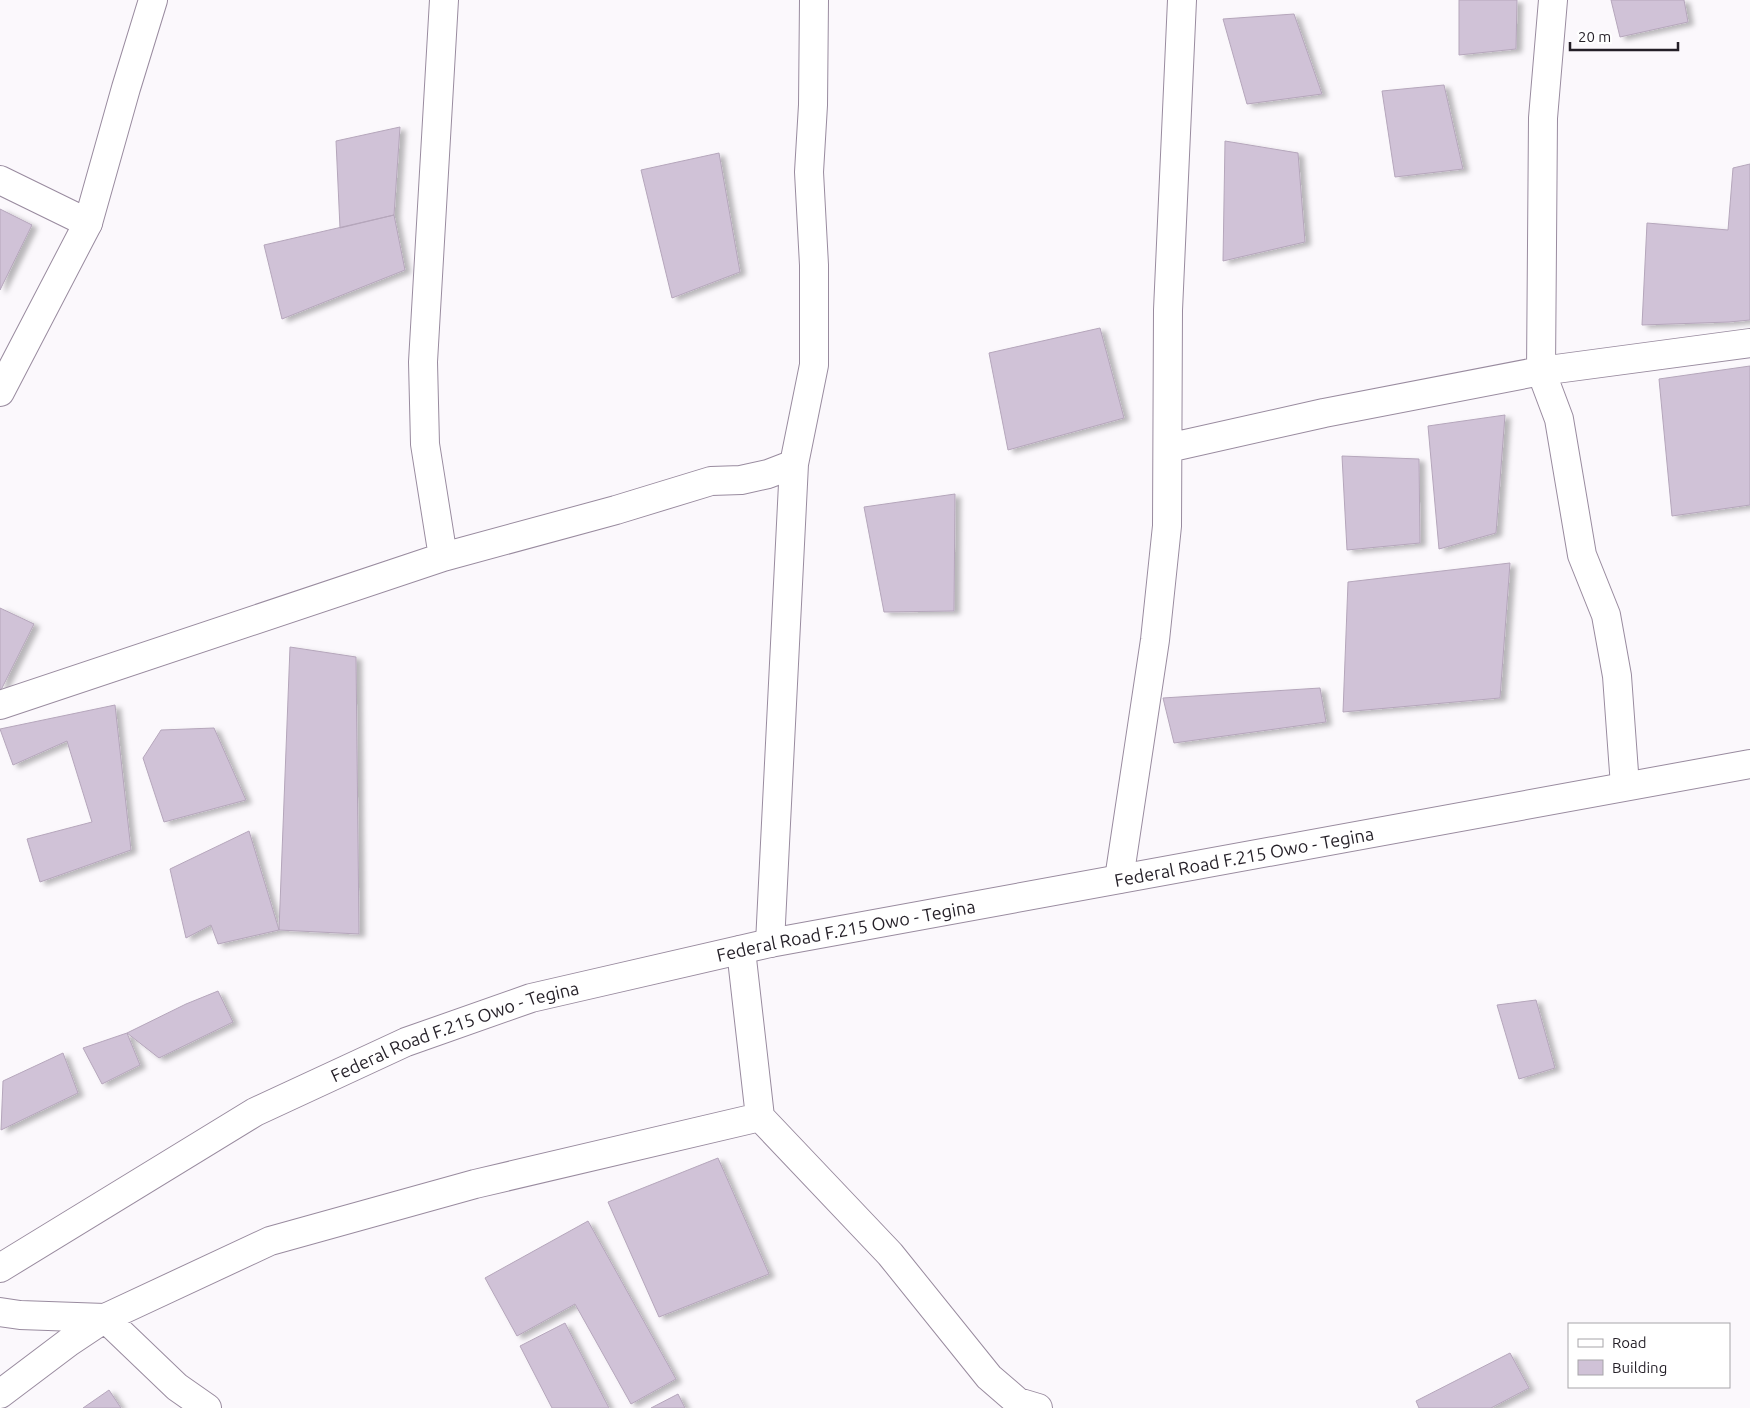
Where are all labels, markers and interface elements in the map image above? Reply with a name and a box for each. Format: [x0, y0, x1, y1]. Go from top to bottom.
scale bar [1570, 20, 1678, 52]
text: 20 m [1578, 28, 1611, 45]
street label: Federal Road F.215 Owo - Tegina [1113, 823, 1375, 890]
street label: Federal Road F.215 Owo - Tegina [714, 896, 977, 965]
street label: Federal Road F.215 Owo - Tegina [327, 977, 581, 1086]
legend [1568, 1323, 1730, 1388]
text: Road [1612, 1334, 1647, 1351]
text: Building [1612, 1359, 1667, 1376]

